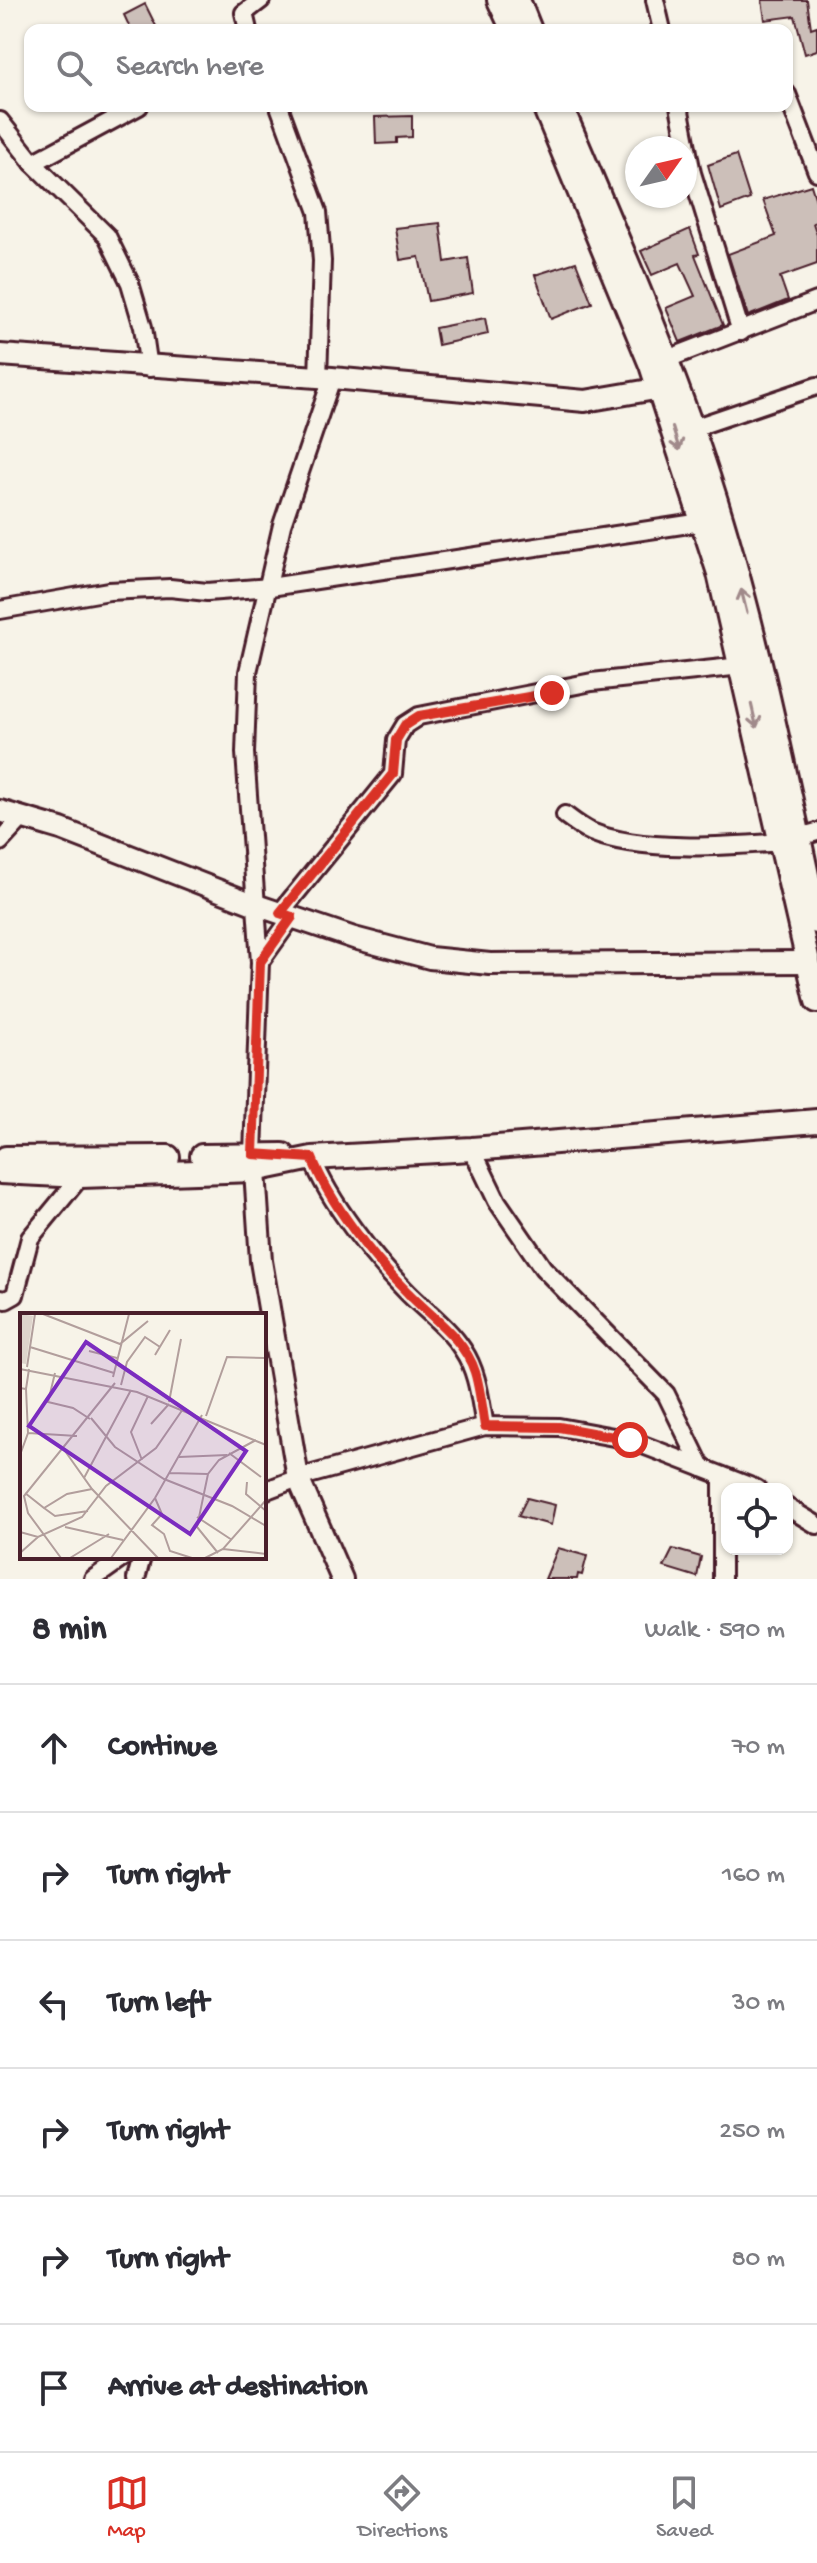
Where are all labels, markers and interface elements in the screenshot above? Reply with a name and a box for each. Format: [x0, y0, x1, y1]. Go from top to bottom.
search box [24, 24, 793, 112]
icon: search [52, 46, 96, 90]
text: Search here [116, 51, 264, 86]
north arrow [625, 136, 697, 208]
one-way arrow [669, 425, 684, 451]
one-way arrow [736, 588, 751, 614]
route end [534, 675, 570, 711]
one-way arrow [747, 702, 762, 728]
inset map [20, 1313, 266, 1559]
route start [612, 1422, 648, 1458]
map controls [721, 1483, 793, 1555]
button: locate [721, 1483, 793, 1555]
text: 8 min [32, 1611, 106, 1651]
text: Walk · 590 m [645, 1616, 785, 1647]
icon: ahead [32, 1726, 76, 1770]
text: Continue [108, 1731, 217, 1766]
text: 70 m [732, 1733, 785, 1764]
icon: right [32, 1854, 76, 1898]
text: Turn right [108, 1859, 228, 1894]
text: 160 m [722, 1861, 785, 1892]
icon: left [32, 1982, 76, 2026]
text: Turn left [108, 1987, 209, 2022]
text: 30 m [732, 1989, 785, 2020]
icon: right [32, 2110, 76, 2154]
text: Turn right [108, 2115, 228, 2150]
text: 250 m [719, 2117, 785, 2148]
icon: right [32, 2238, 76, 2282]
text: Turn right [108, 2243, 228, 2278]
text: 80 m [731, 2245, 785, 2276]
icon: arrive [32, 2366, 76, 2410]
text: Arrive at destination [108, 2371, 368, 2406]
tab: Map [105, 2471, 149, 2545]
tab: Directions [358, 2471, 447, 2545]
tab: Saved [656, 2471, 712, 2545]

